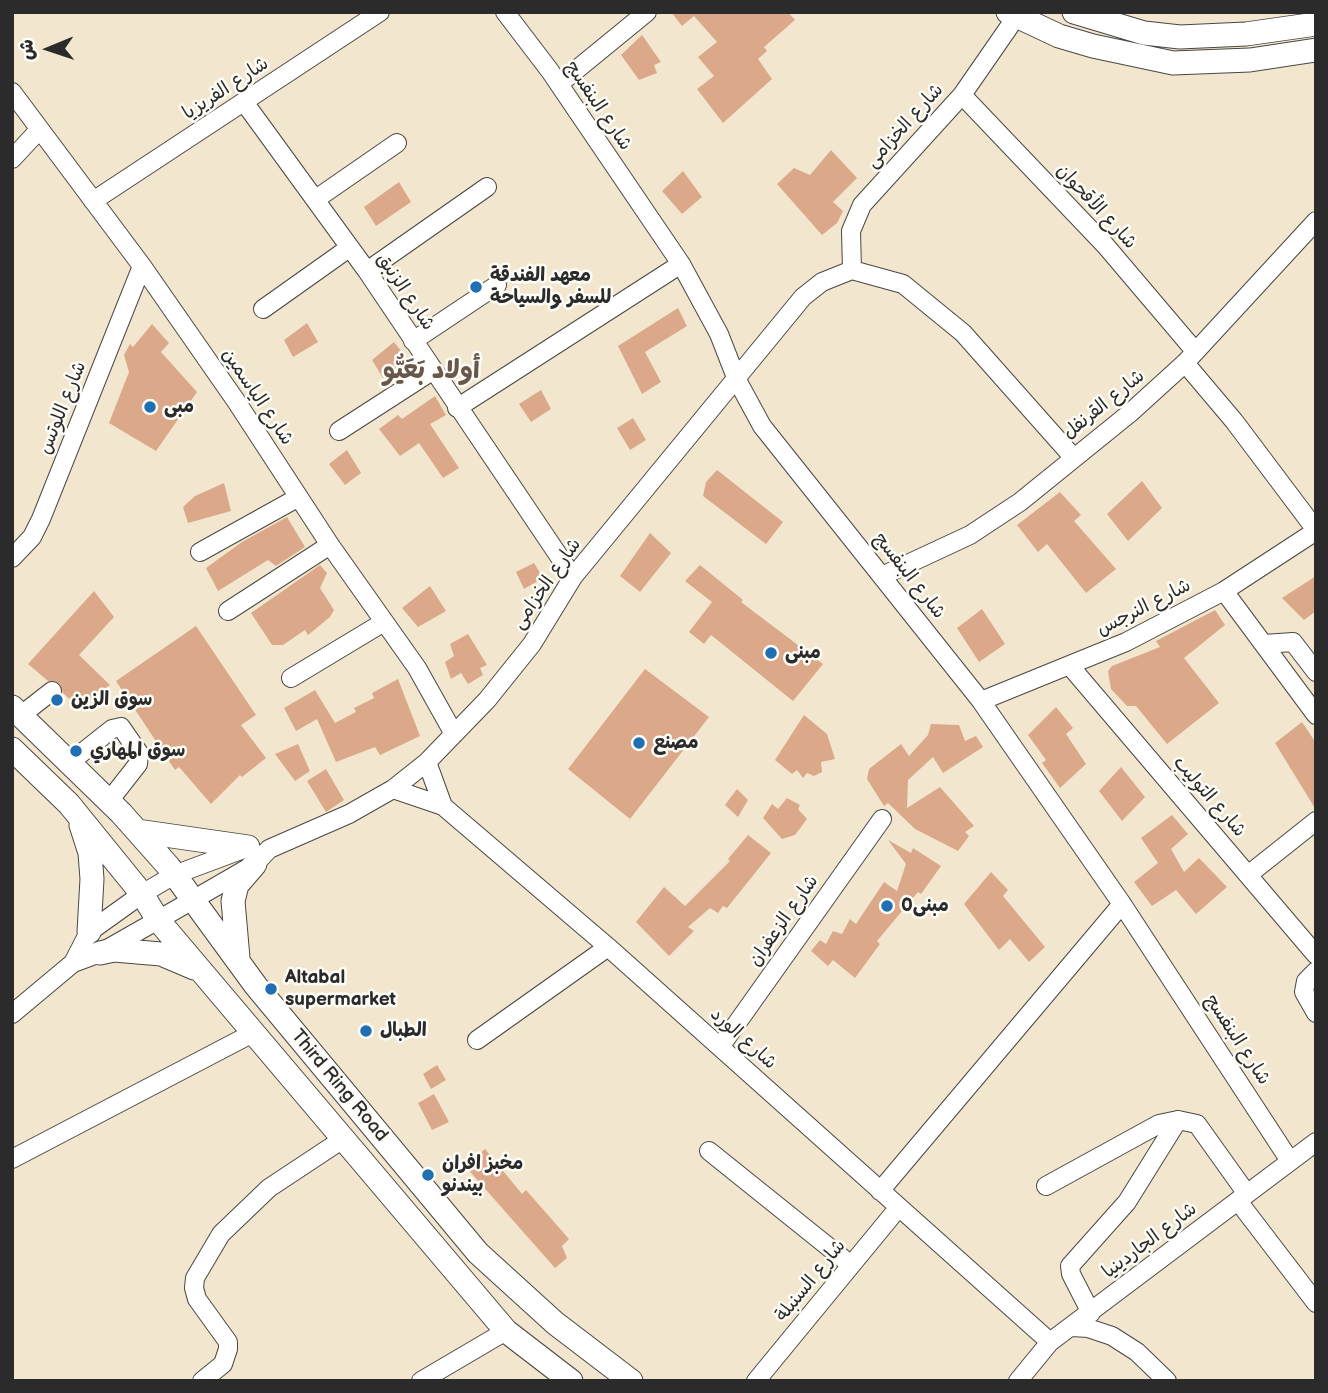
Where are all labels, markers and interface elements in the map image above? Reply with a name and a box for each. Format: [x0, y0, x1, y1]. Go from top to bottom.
north arrow [14, 14, 84, 84]
text: ش [16, 39, 39, 61]
street label: شارع الفريزيا [179, 53, 273, 125]
street label: شارع البنفسج [560, 57, 636, 155]
street label: شارع الخزامى [861, 79, 949, 173]
street label: شارع الأقحوان [1051, 160, 1141, 254]
street label: شارع الزنبق [371, 249, 439, 335]
place label: معهد الفندقة للسفر والسياحة [490, 265, 611, 309]
marker: معهد الفندقة للسفر والسياحة [468, 279, 484, 295]
street label: شارع الياسمين [216, 344, 298, 450]
district label: أولاد بَعَيُّو [382, 355, 480, 387]
street label: شارع اللوتس [34, 358, 92, 458]
street label: شارع القرنفل [1058, 365, 1150, 445]
place label: مبى [164, 396, 194, 418]
marker: مبى [142, 399, 158, 415]
street label: شارع البنفسج [868, 528, 950, 624]
street label: شارع الخزامى [507, 534, 587, 634]
street label: شارع النرجس [1093, 575, 1195, 641]
place label: مبنى [785, 642, 821, 664]
marker: مبنى [763, 645, 779, 661]
place label: سوق الزين [71, 689, 152, 711]
marker: سوق الزين [49, 692, 65, 708]
place label: مصنع [653, 732, 699, 754]
marker: مصنع [631, 735, 647, 751]
place label: سوق المهاري [90, 740, 185, 762]
marker: سوق المهاري [68, 743, 84, 759]
street label: شارع التوليب [1168, 752, 1250, 842]
street label: شارع الزعفران [744, 871, 824, 971]
place label: مبنى0 [901, 895, 949, 917]
marker: مبنى0 [879, 898, 895, 914]
place label: Altabal supermarket [285, 967, 396, 1011]
marker: Altabal supermarket [263, 981, 279, 997]
street label: شارع البنفسج [1199, 990, 1275, 1090]
street label: شارع الورد [705, 1003, 781, 1075]
place label: الطبال [380, 1020, 427, 1042]
marker: الطبال [358, 1023, 374, 1039]
street label: Third Ring Road [286, 1025, 392, 1147]
place label: مخبز افران بيندنو [442, 1153, 523, 1197]
marker: مخبز افران بيندنو [420, 1167, 436, 1183]
street label: شارع الجاردينيا [1098, 1198, 1202, 1284]
street label: شارع السنبلة [771, 1235, 851, 1327]

